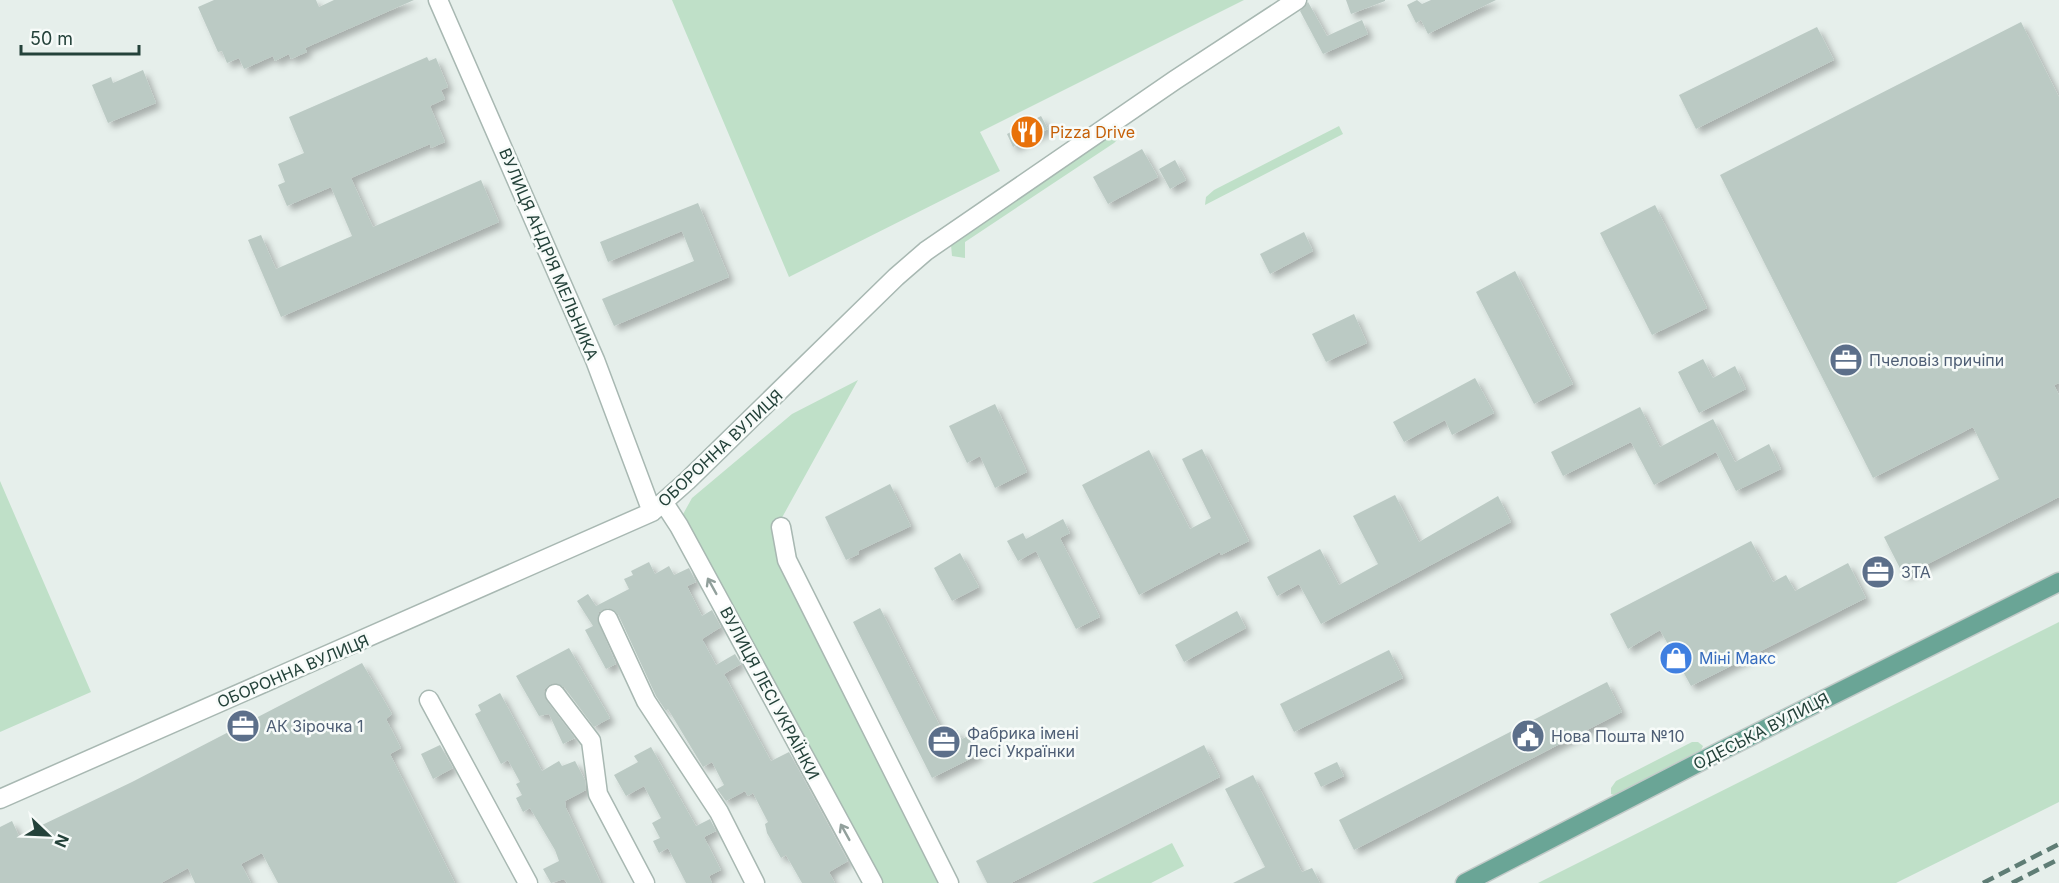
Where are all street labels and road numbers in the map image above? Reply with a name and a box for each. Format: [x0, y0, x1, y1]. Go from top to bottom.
street label: ВУЛИЦЯ АНДРІЯ МЕЛЬНИКА [495, 145, 603, 363]
street label: ОБОРОННА ВУЛИЦЯ [654, 385, 786, 511]
street label: ВУЛИЦЯ ЛЕСІ УКРАЇНКИ [716, 603, 824, 783]
street label: ОБОРОННА ВУЛИЦЯ [214, 630, 372, 712]
street label: ОДЕСЬКА ВУЛИЦЯ [1690, 688, 1832, 774]

